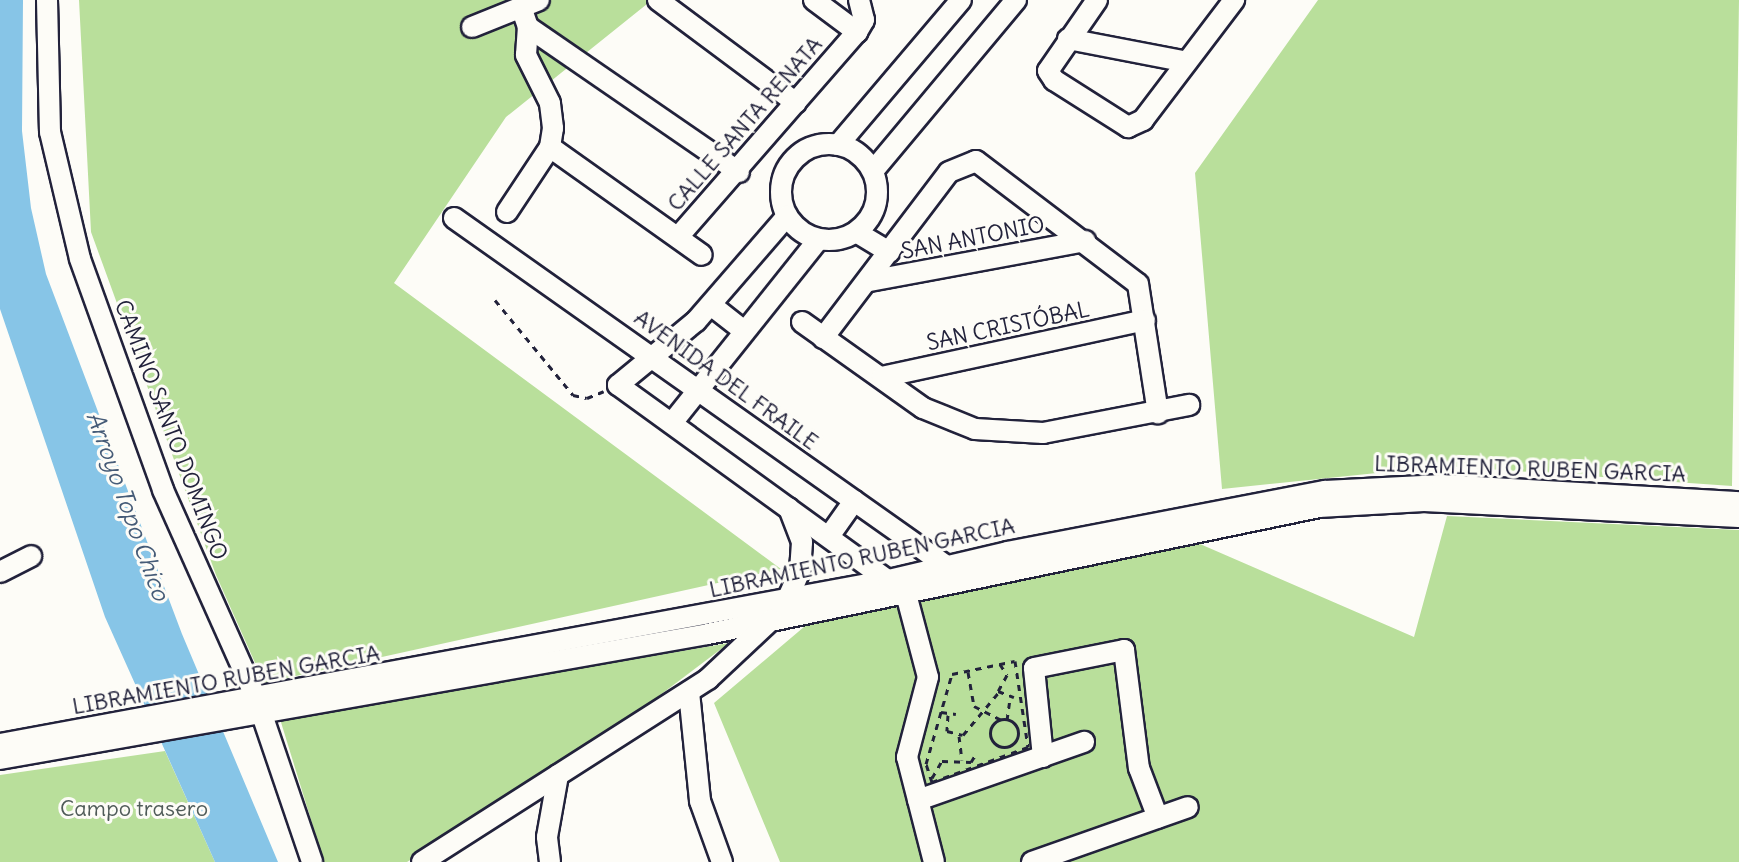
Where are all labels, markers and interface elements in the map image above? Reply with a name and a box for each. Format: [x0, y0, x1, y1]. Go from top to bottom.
street label: CALLE SANTA RENATA [662, 32, 828, 216]
street label: SAN ANTONIO [899, 211, 1047, 265]
street label: CAMINO SANTO DOMINGO [109, 296, 233, 564]
street label: SAN CRISTÓBAL [924, 296, 1092, 356]
street label: AVENIDA DEL FRAILE [629, 304, 823, 456]
water label: Arroyo Topo Chico [80, 408, 176, 604]
street label: LIBRAMIENTO RUBEN GARCIA [1374, 450, 1686, 488]
street label: LIBRAMIENTO RUBEN GARCIA [707, 513, 1017, 603]
street label: LIBRAMIENTO RUBEN GARCIA [70, 640, 382, 720]
park label: Campo trasero [60, 796, 208, 822]

